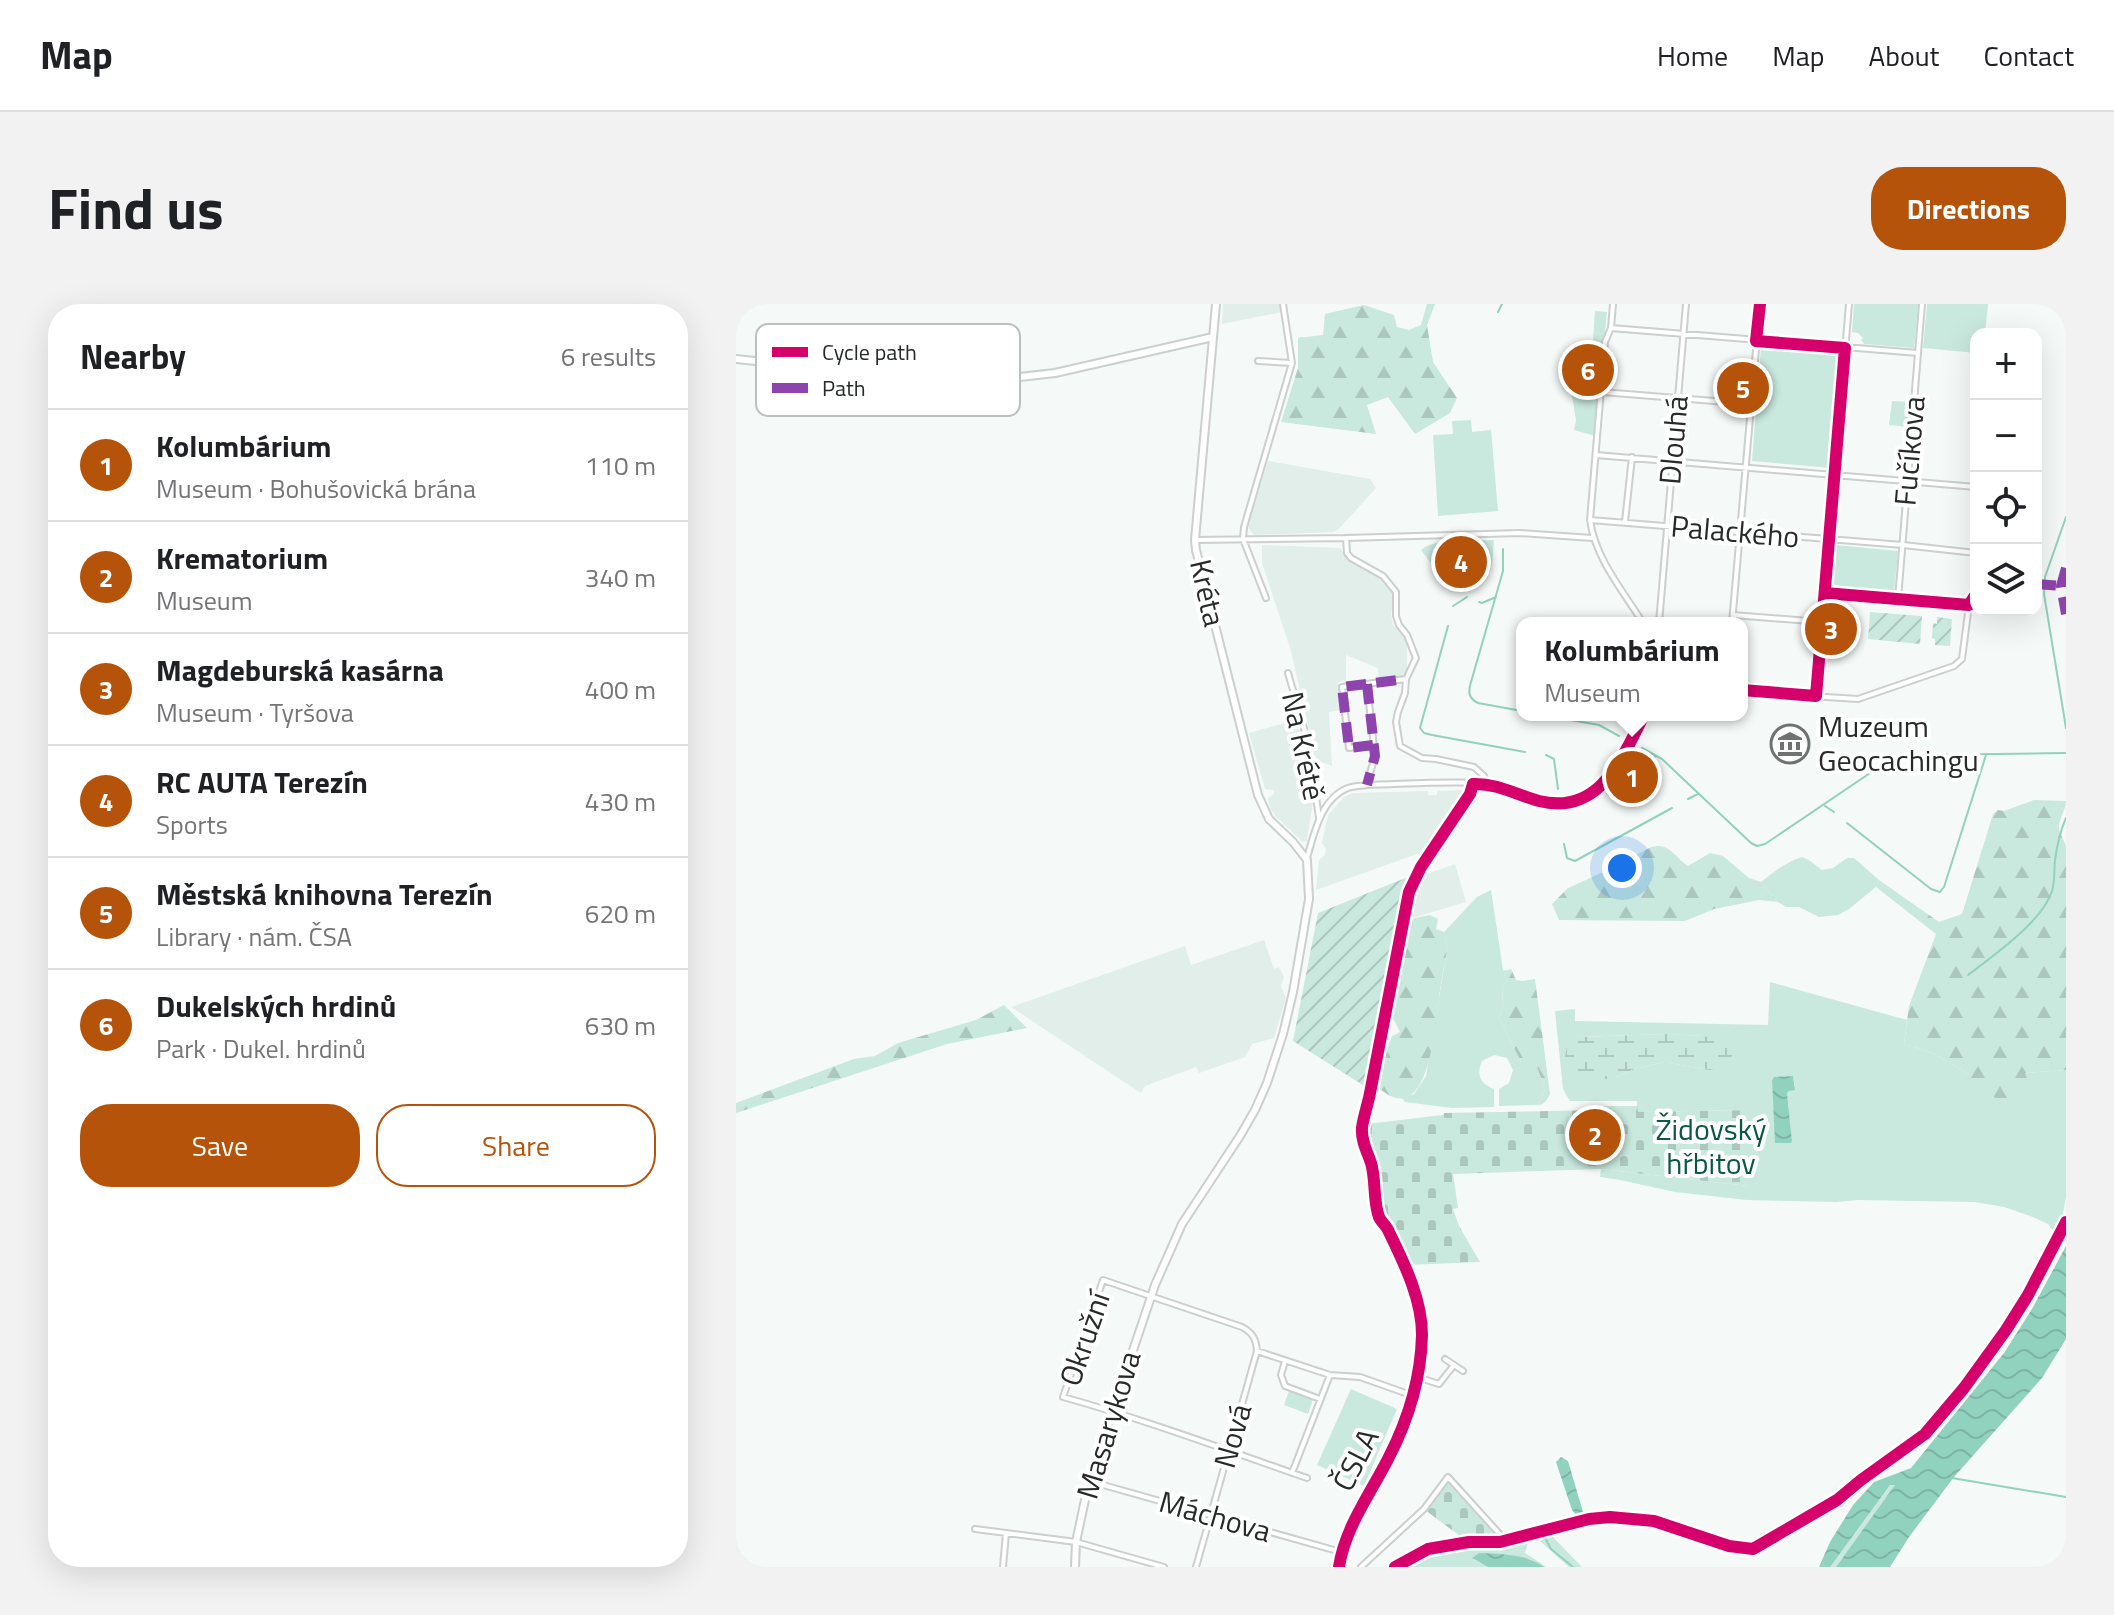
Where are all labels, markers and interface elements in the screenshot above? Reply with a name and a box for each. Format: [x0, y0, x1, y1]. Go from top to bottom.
text: Map [40, 26, 113, 84]
text: Home [1657, 34, 1728, 77]
text: Map [1772, 34, 1825, 77]
text: About [1869, 34, 1939, 77]
text: Contact [1983, 34, 2074, 77]
text: Find us [48, 166, 224, 251]
button: Directions [1871, 167, 2066, 250]
legend [756, 324, 1020, 416]
map controls [1970, 328, 2042, 616]
button: + [1970, 328, 2042, 400]
text: Nearby [80, 330, 186, 382]
text: Cycle path [822, 335, 917, 369]
text: 6 results [561, 337, 656, 376]
pin: 6 [1562, 340, 1614, 400]
pin: 5 [1717, 358, 1769, 418]
text: Path [822, 371, 866, 405]
street label: Dlouhá [1646, 393, 1700, 486]
street label: Fučíkova [1881, 394, 1937, 508]
button: − [1970, 400, 2042, 472]
text: Kolumbárium [156, 423, 331, 469]
text: 1 [99, 446, 113, 485]
text: 110 m [585, 446, 656, 485]
text: Museum · Bohušovická brána [156, 469, 476, 508]
button: locate [1970, 472, 2042, 544]
street label: Palackého [1669, 502, 1801, 560]
pin: 4 [1435, 532, 1487, 592]
text: Krematorium [156, 535, 328, 581]
button: layers [1970, 544, 2042, 616]
street label: Kréta [1178, 555, 1238, 631]
text: 2 [99, 558, 113, 597]
text: 340 m [585, 558, 656, 597]
text: Museum [156, 581, 252, 620]
pin: 3 [1805, 599, 1857, 659]
popup [1516, 617, 1748, 721]
text: Kolumbárium [1544, 627, 1720, 673]
text: Magdeburská kasárna [156, 647, 444, 693]
text: 3 [99, 670, 113, 709]
text: 400 m [585, 670, 656, 709]
text: Museum [1544, 673, 1641, 712]
street label: Na Krétě [1270, 687, 1338, 804]
text: Museum · Tyršova [156, 693, 354, 732]
place label: Muzeum Geocachingu [1818, 703, 1979, 783]
museum icon: Muzeum Geocachingu [1769, 723, 1811, 765]
pin: 1 [1606, 747, 1658, 807]
text: RC AUTA Terezín [156, 759, 368, 805]
text: 4 [99, 782, 113, 821]
text: 430 m [585, 782, 656, 821]
text: Sports [156, 805, 228, 844]
your location [1602, 848, 1642, 888]
text: Městská knihovna Terezín [156, 871, 492, 917]
text: 5 [99, 894, 113, 933]
text: 620 m [585, 894, 656, 933]
text: Library · nám. ČSA [156, 917, 352, 956]
text: Dukelských hrdinů [156, 983, 396, 1029]
text: 6 [99, 1006, 113, 1045]
text: 630 m [585, 1006, 656, 1045]
text: Park · Dukel. hrdinů [156, 1029, 366, 1068]
button: Save [80, 1104, 360, 1187]
button: Share [376, 1104, 656, 1187]
pin: 2 [1569, 1105, 1621, 1165]
park label: Židovský hřbitov [1655, 1106, 1767, 1186]
street label: Okružní [1047, 1283, 1122, 1392]
street label: Masarykova [1064, 1345, 1152, 1505]
street label: Nová [1201, 1398, 1263, 1473]
street label: ČSLA [1320, 1420, 1390, 1499]
street label: Máchova [1154, 1478, 1277, 1554]

